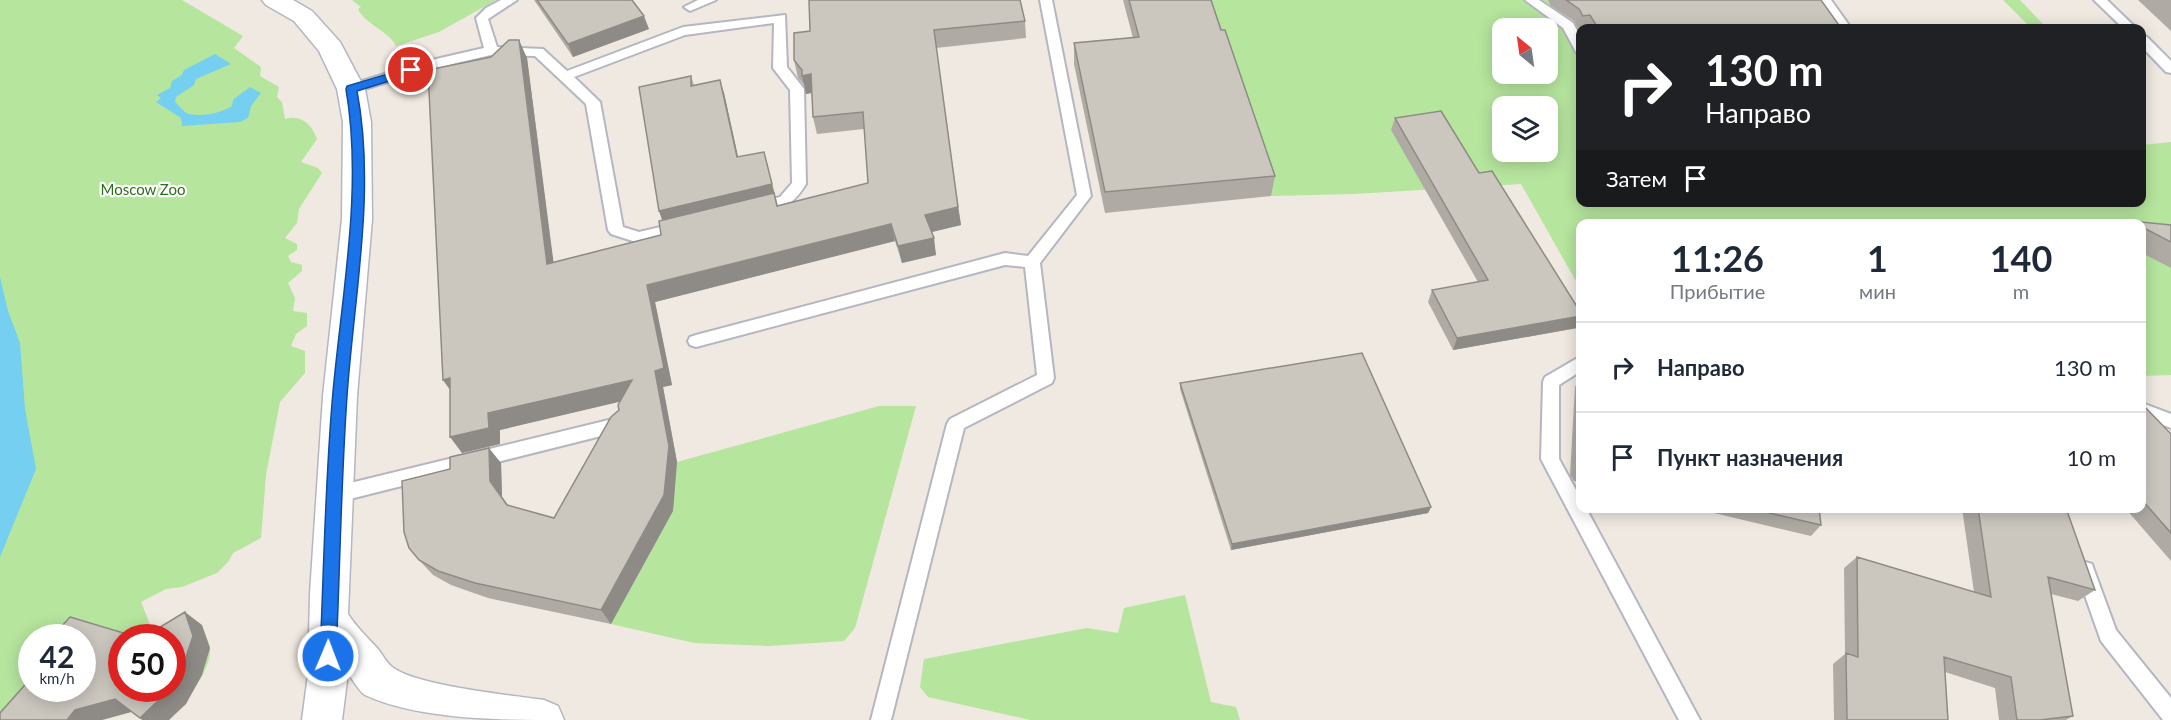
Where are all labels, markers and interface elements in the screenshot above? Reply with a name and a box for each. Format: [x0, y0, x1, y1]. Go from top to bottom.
north arrow [1492, 18, 1558, 84]
map controls [1492, 18, 1558, 162]
pin [385, 44, 436, 95]
text: 130 m [1705, 45, 1823, 95]
icon: right [1606, 48, 1684, 126]
icon: arrive [394, 53, 427, 86]
button: layers [1492, 96, 1558, 162]
text: Направо [1705, 96, 1811, 129]
icon: arrive [1679, 162, 1712, 195]
text: Затем [1606, 165, 1667, 192]
park label: Moscow Zoo [100, 180, 186, 198]
text: 11:26 [1671, 236, 1764, 280]
text: 1 [1867, 236, 1888, 280]
text: 140 [1990, 236, 2052, 280]
text: Прибытие [1670, 279, 1765, 303]
text: мин [1859, 279, 1896, 303]
text: m [2013, 279, 2029, 303]
icon: right [1606, 351, 1639, 384]
text: Направо [1657, 354, 1745, 381]
text: 130 m [2054, 354, 2116, 381]
icon: arrive [1606, 441, 1639, 474]
text: Пункт назначения [1657, 444, 1843, 471]
text: 10 m [2067, 444, 2116, 471]
speed limit sign: 50 [108, 624, 186, 702]
position arrow [296, 624, 360, 688]
text: 42 [40, 638, 74, 674]
text: km/h [39, 669, 75, 687]

